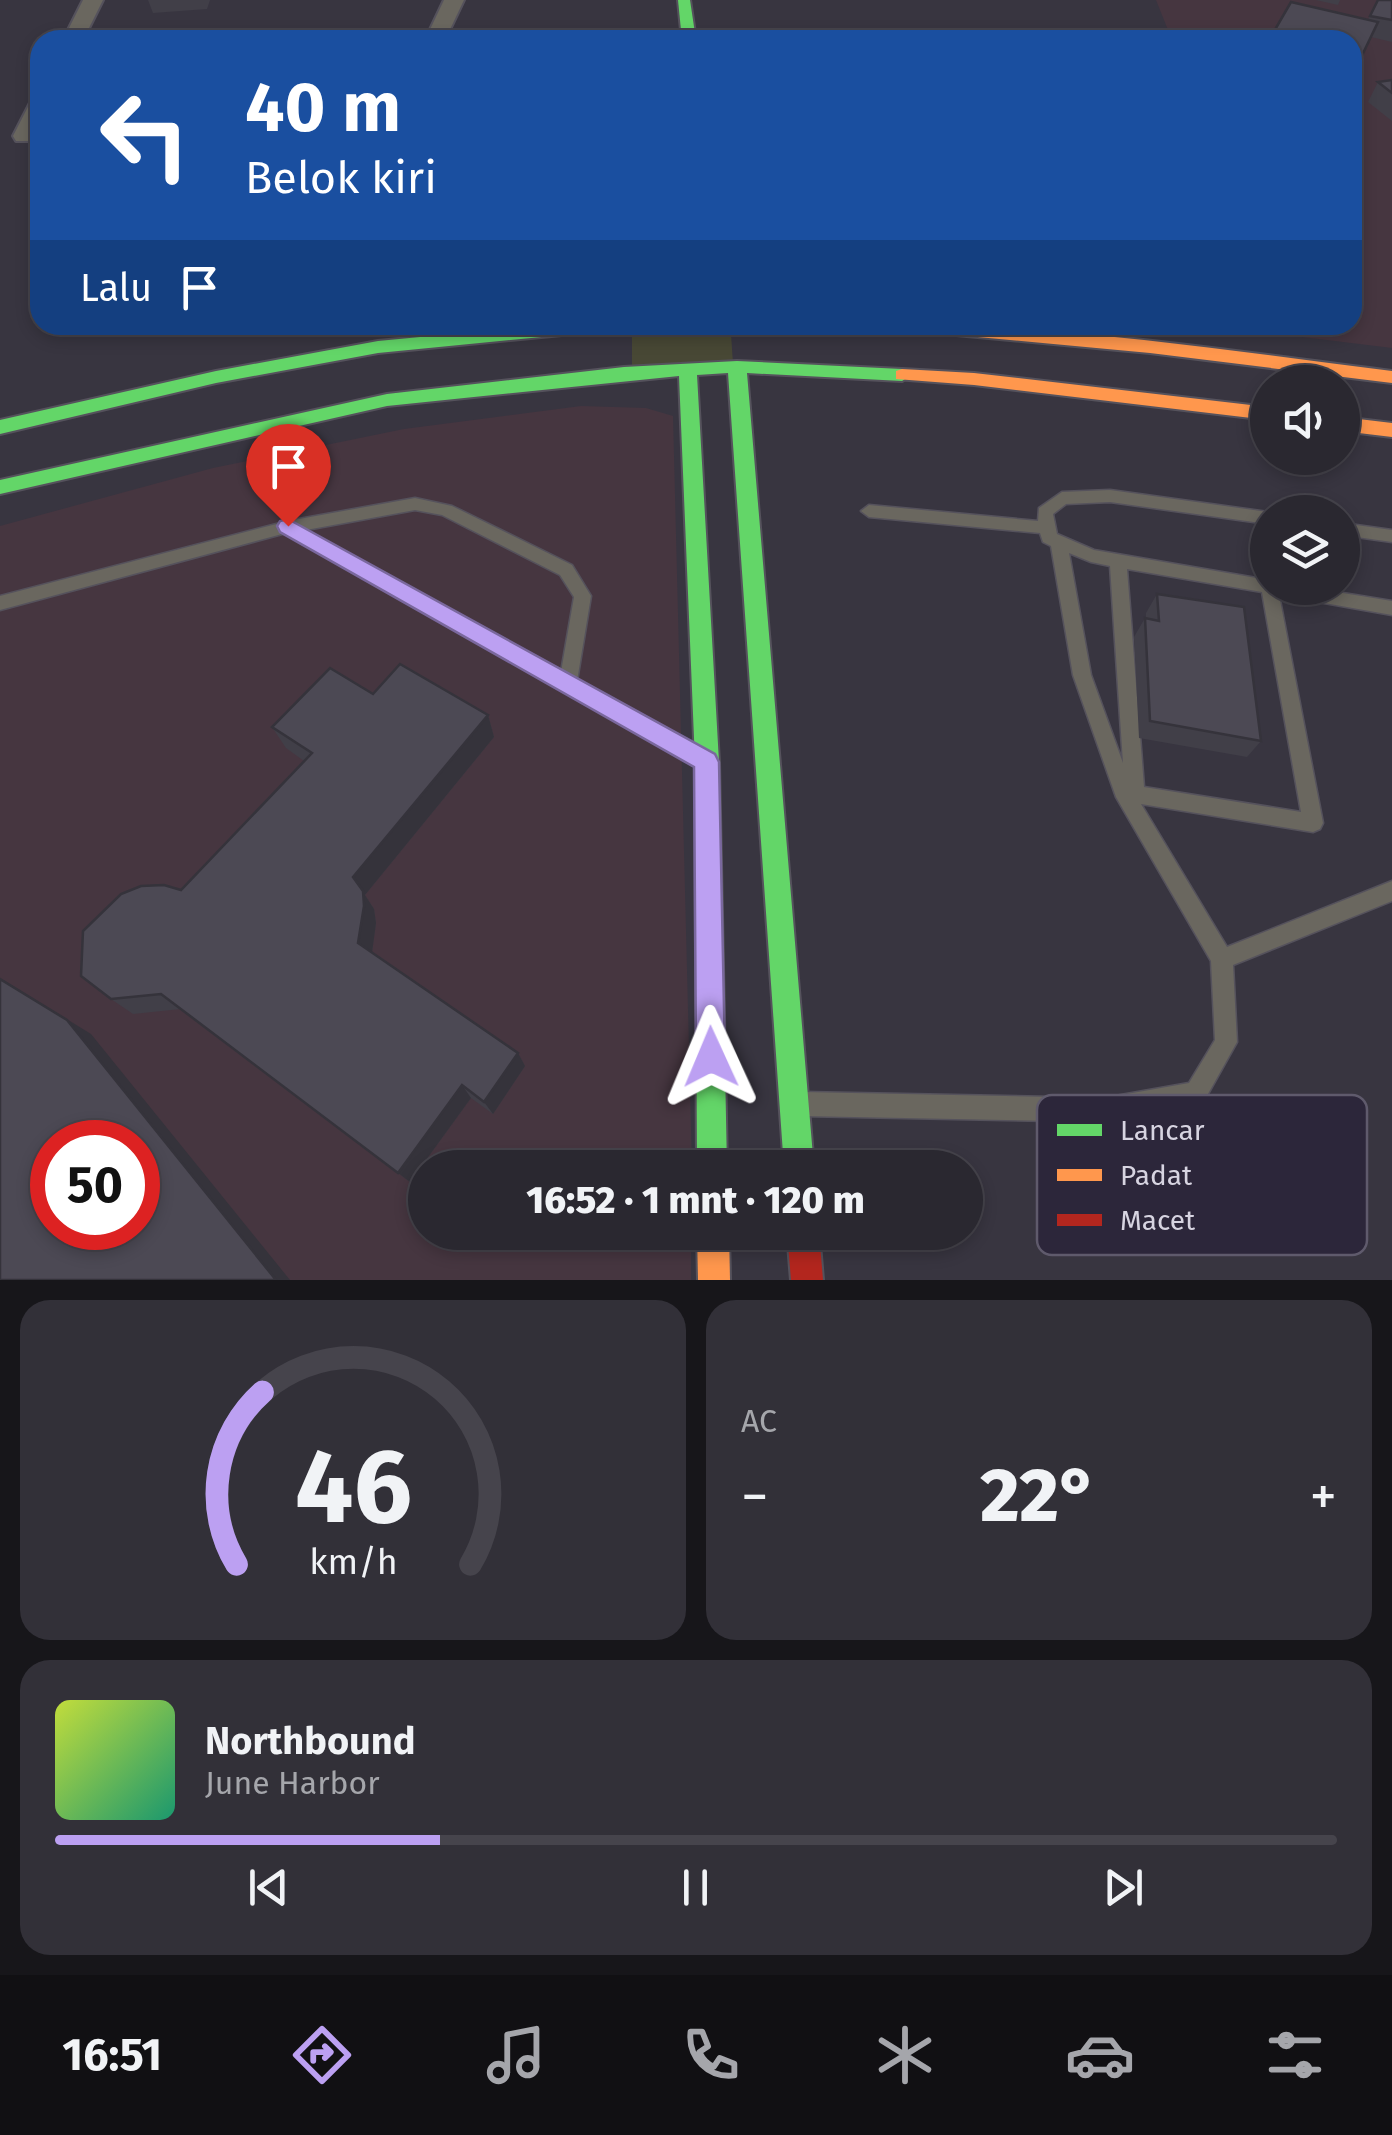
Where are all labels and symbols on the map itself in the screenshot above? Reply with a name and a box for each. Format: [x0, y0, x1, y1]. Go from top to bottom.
pin [246, 424, 331, 527]
position arrow [659, 1005, 763, 1109]
legend [1037, 1095, 1367, 1255]
text: Lancar [1120, 1114, 1205, 1147]
speed limit sign: 50 [30, 1120, 160, 1250]
text: Padat [1120, 1159, 1193, 1192]
text: Macet [1120, 1204, 1196, 1237]

